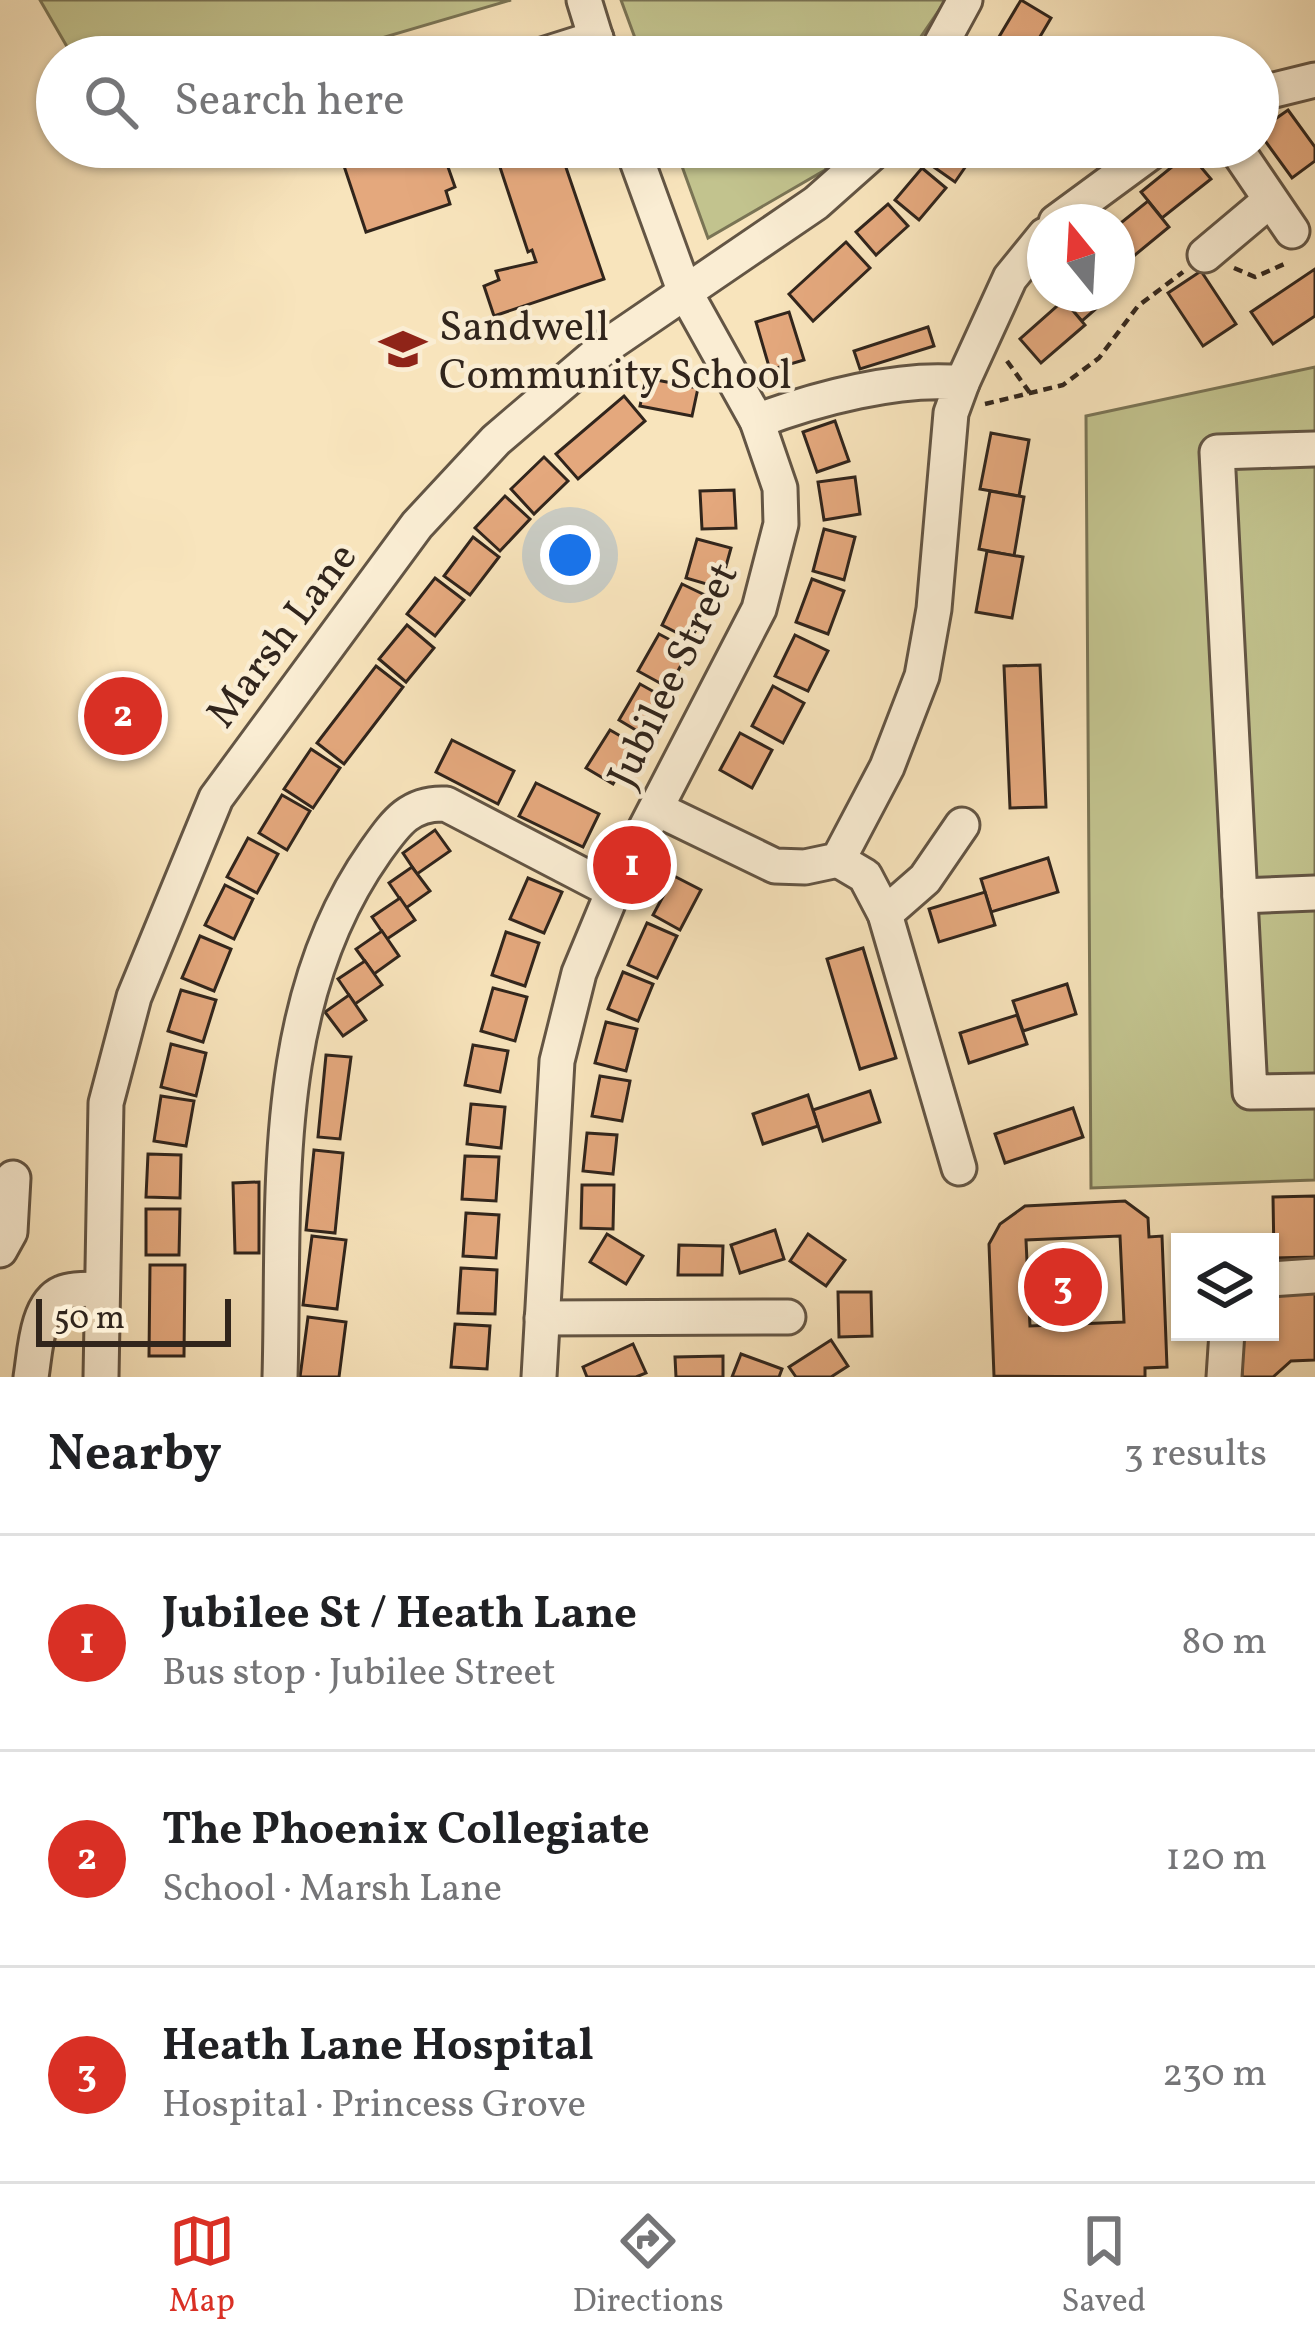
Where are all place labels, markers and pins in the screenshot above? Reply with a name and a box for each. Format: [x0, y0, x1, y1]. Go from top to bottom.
place label: Sandwell Community School [439, 300, 792, 407]
school or university icon: Sandwell Community School [378, 324, 428, 374]
pin: 2 [84, 671, 162, 761]
pin: 1 [593, 820, 671, 910]
pin: 3 [1024, 1242, 1102, 1332]

